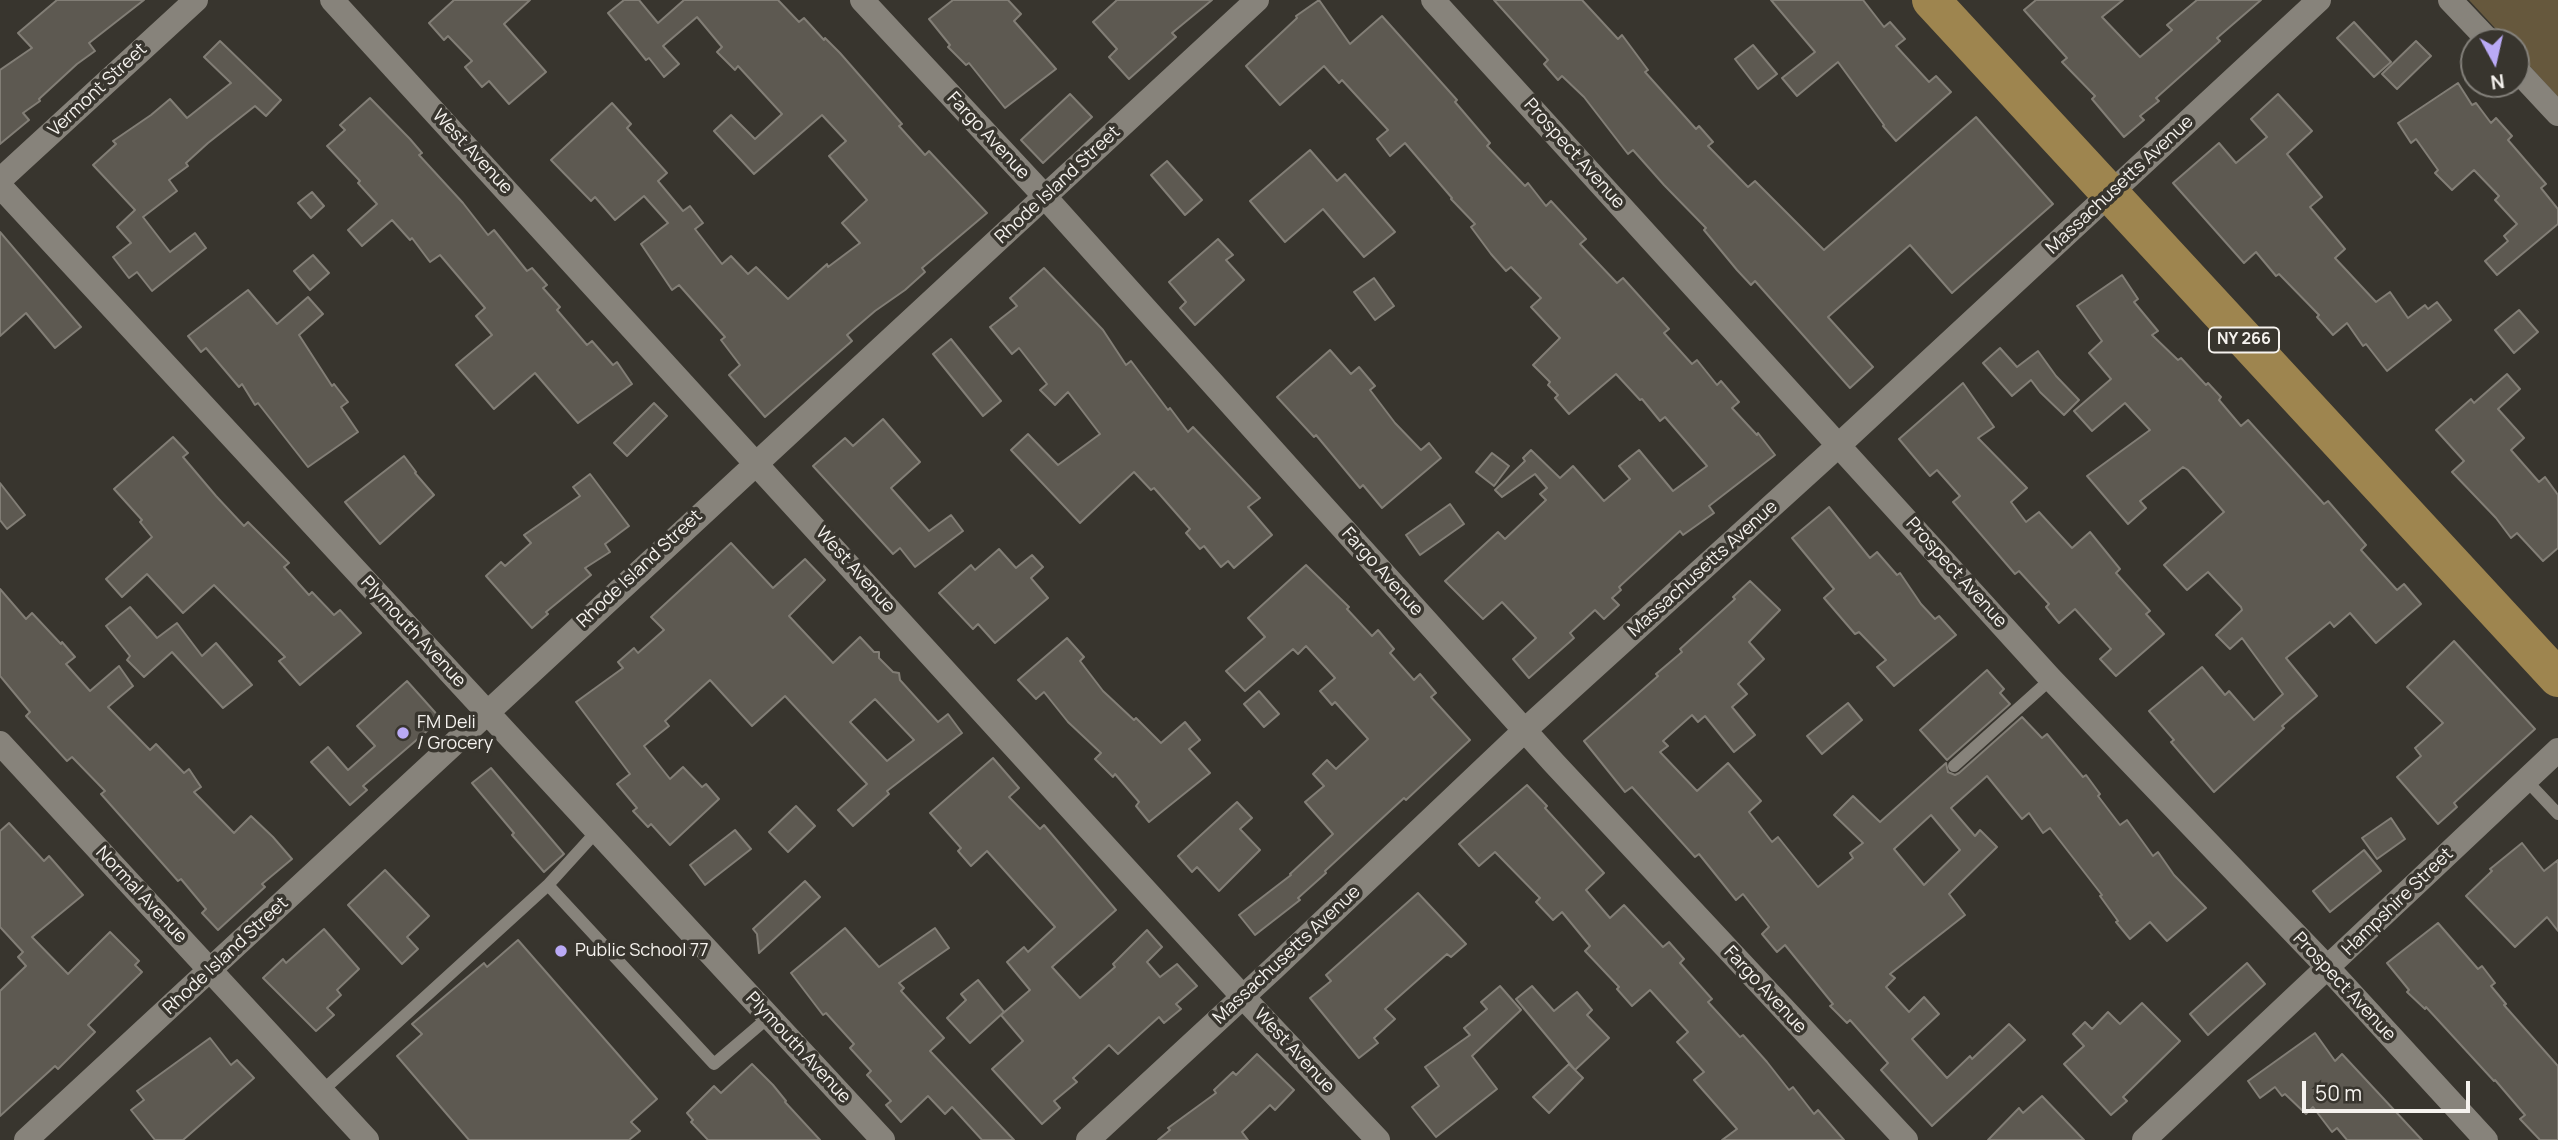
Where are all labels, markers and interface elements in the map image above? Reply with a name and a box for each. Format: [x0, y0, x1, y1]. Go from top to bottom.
north arrow [2460, 28, 2530, 98]
street label: Vermont Street [44, 39, 152, 141]
text: N [2489, 68, 2506, 96]
street label: Fargo Avenue [942, 88, 1034, 184]
street label: Prospect Avenue [1519, 94, 1629, 214]
street label: West Avenue [427, 105, 517, 199]
street label: Massachusetts Avenue [2042, 111, 2198, 259]
street label: Rhode Island Street [991, 121, 1125, 249]
road number: NY 266 [2209, 328, 2279, 352]
street label: Massachusetts Avenue [1624, 496, 1782, 642]
street label: Rhode Island Street [573, 505, 707, 633]
street label: Prospect Avenue [1901, 513, 2011, 633]
street label: West Avenue [811, 523, 899, 617]
street label: Fargo Avenue [1337, 523, 1427, 621]
street label: Plymouth Avenue [356, 572, 470, 692]
place label: FM Deli / Grocery [417, 712, 493, 754]
marker: FM Deli / Grocery [395, 725, 411, 741]
street label: Normal Avenue [91, 842, 191, 948]
street label: Hampshire Street [2338, 844, 2458, 960]
street label: Massachusetts Avenue [1209, 881, 1365, 1029]
street label: Rhode Island Street [159, 892, 293, 1020]
street label: Prospect Avenue [2288, 928, 2400, 1046]
place label: Public School 77 [575, 940, 709, 962]
street label: Fargo Avenue [1719, 942, 1811, 1038]
marker: Public School 77 [553, 943, 569, 959]
street label: Plymouth Avenue [741, 988, 855, 1108]
street label: West Avenue [1249, 1004, 1339, 1098]
scale bar [2306, 1066, 2474, 1110]
text: 50 m [2315, 1079, 2362, 1107]

